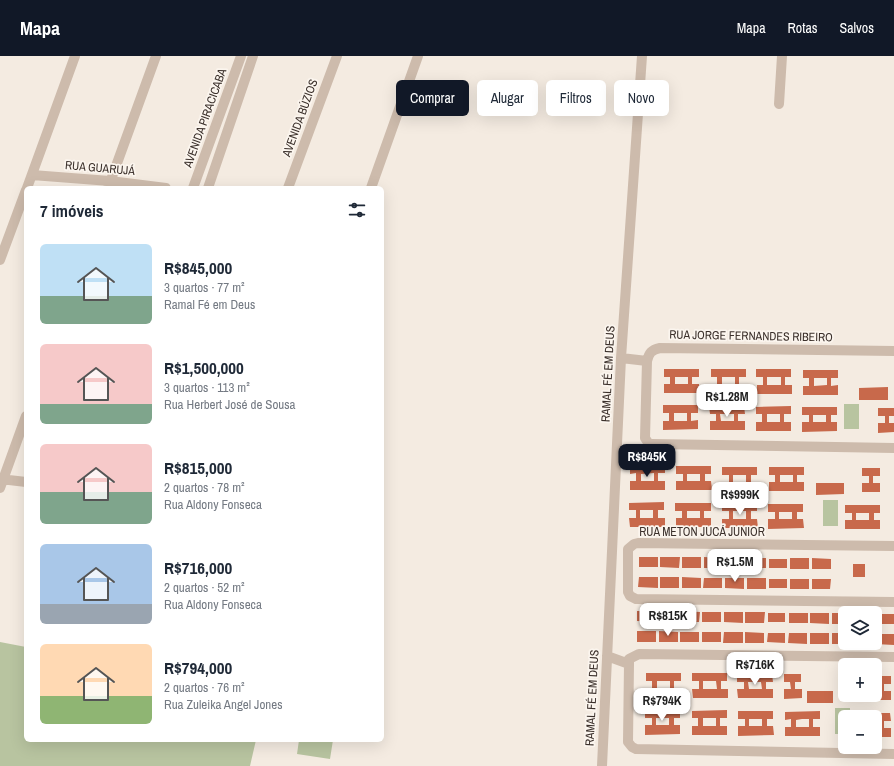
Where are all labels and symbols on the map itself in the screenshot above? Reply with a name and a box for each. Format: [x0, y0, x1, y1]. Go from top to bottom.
street label: AVENIDA PIRACICABA [179, 66, 230, 171]
street label: AVENIDA BÚZIOS [278, 77, 322, 160]
street label: RUA GUARUJÁ [64, 157, 136, 179]
street label: RAMAL FÉ EM DEUS [597, 325, 619, 423]
street label: RUA JORGE FERNANDES RIBEIRO [669, 327, 833, 345]
pin: R$1.28M [690, 384, 764, 418]
pin: R$845K [614, 444, 680, 478]
pin: R$999K [707, 482, 773, 516]
street label: RUA METON JUCÁ JUNIOR [639, 524, 765, 540]
pin: R$1.5M [702, 549, 768, 583]
pin: R$815K [635, 603, 701, 637]
street label: RAMAL FÉ EM DEUS [581, 649, 603, 747]
pin: R$716K [722, 652, 788, 686]
pin: R$794K [629, 688, 695, 722]

